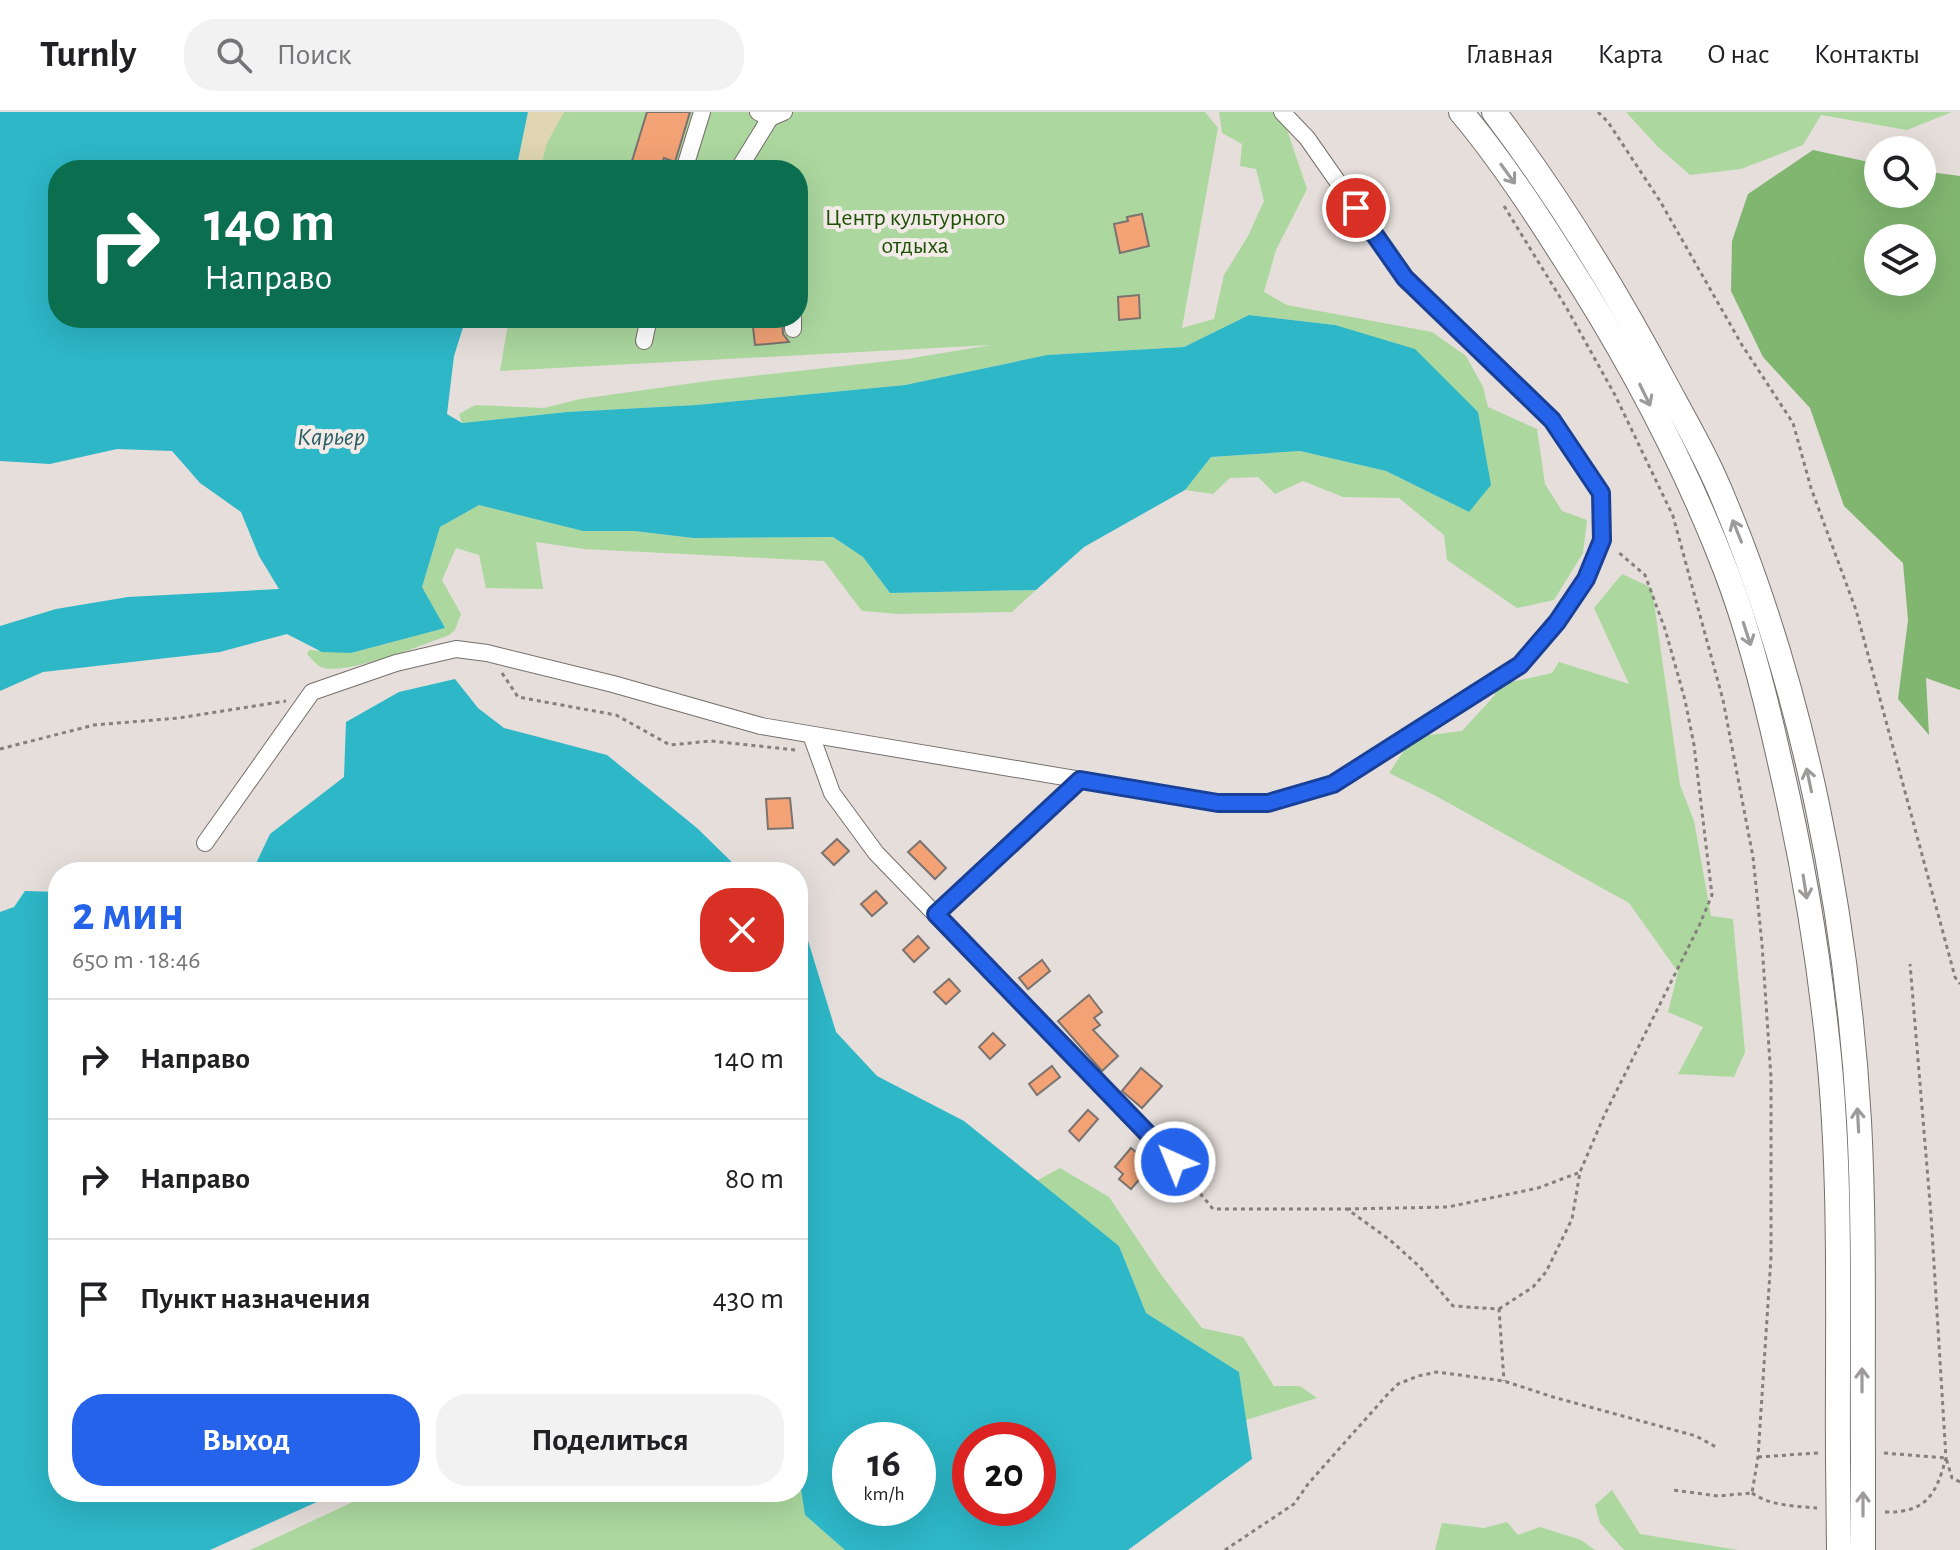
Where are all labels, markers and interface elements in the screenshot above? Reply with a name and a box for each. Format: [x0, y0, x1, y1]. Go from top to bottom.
search box [184, 19, 744, 91]
icon: search [212, 33, 256, 77]
text: Turnly [40, 36, 136, 74]
text: Поиск [276, 40, 351, 70]
text: Главная [1465, 41, 1553, 69]
text: Карта [1597, 41, 1663, 69]
text: О нас [1707, 41, 1770, 69]
text: Контакты [1814, 41, 1920, 69]
map controls [1864, 136, 1936, 296]
button: search [1864, 136, 1936, 208]
one-way arrow [1499, 163, 1516, 184]
pin [1322, 174, 1390, 242]
icon: arrive [1334, 186, 1378, 230]
icon: right [72, 192, 176, 296]
text: 140 m [204, 195, 335, 251]
park label: Центр культурного отдыха [825, 206, 1005, 258]
button: layers [1864, 224, 1936, 296]
text: Направо [204, 260, 332, 296]
one-way arrow [1638, 382, 1653, 406]
water label: Карьер [297, 424, 365, 450]
one-way arrow [1728, 519, 1743, 544]
one-way arrow [1740, 621, 1755, 646]
one-way arrow [1801, 768, 1816, 793]
one-way arrow [1798, 874, 1813, 899]
button: close [700, 888, 784, 972]
text: 2 мин [72, 891, 184, 939]
text: 650 m · 18:46 [72, 947, 200, 973]
icon: right [72, 1037, 116, 1081]
text: Направо [140, 1044, 250, 1074]
text: 140 m [714, 1044, 784, 1074]
one-way arrow [1850, 1107, 1865, 1134]
position arrow [1133, 1120, 1217, 1204]
icon: right [72, 1157, 116, 1201]
text: Направо [140, 1164, 250, 1194]
text: 80 m [725, 1164, 784, 1194]
icon: arrive [72, 1277, 116, 1321]
text: Пункт назначения [140, 1284, 371, 1314]
text: 430 m [712, 1284, 784, 1314]
one-way arrow [1854, 1367, 1870, 1394]
button: Выход [72, 1394, 420, 1486]
button: Поделиться [436, 1394, 784, 1486]
speed limit sign: 20 [952, 1422, 1056, 1526]
text: 16 [867, 1444, 901, 1484]
text: km/h [863, 1484, 905, 1504]
one-way arrow [1855, 1491, 1871, 1518]

